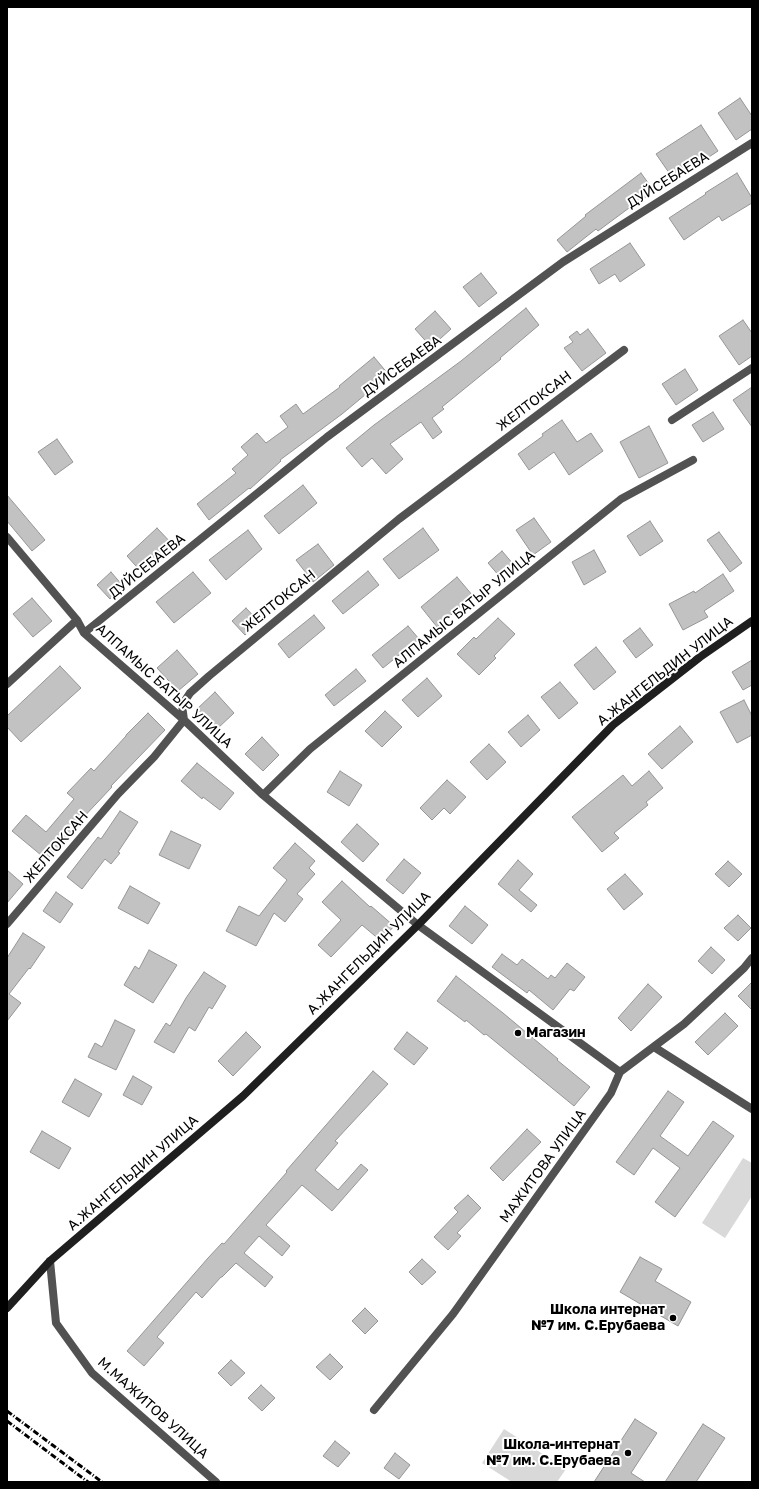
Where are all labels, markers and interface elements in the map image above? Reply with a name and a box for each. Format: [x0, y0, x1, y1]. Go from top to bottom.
street label: ДУЙСЕБАЕВА [624, 148, 712, 212]
street label: ДУЙСЕБАЕВА [359, 332, 445, 400]
street label: ЖЕЛТОКСАН [493, 367, 575, 435]
street label: ДУЙСЕБАЕВА [105, 530, 189, 602]
street label: АЛПАМЫС БАТЫР УЛИЦА [390, 547, 538, 671]
street label: ЖЕЛТОКСАН [239, 566, 319, 636]
street label: А.ЖАНГЕЛЬДИН УЛИЦА [594, 613, 736, 729]
street label: АЛПАМЫС БАТЫР УЛИЦА [92, 620, 236, 752]
street label: ЖЕЛТОКСАН [20, 808, 92, 886]
street label: А.ЖАНГЕЛЬДИН УЛИЦА [304, 888, 434, 1018]
place label: Магазин [526, 1025, 586, 1041]
marker: Магазин [513, 1028, 523, 1038]
street label: МАЖИТОВА УЛИЦА [496, 1106, 590, 1226]
street label: А.ЖАНГЕЛЬДИН УЛИЦА [64, 1112, 202, 1234]
place label: Школа интернат №7 им. С.Ерубаева [531, 1302, 665, 1334]
marker: Школа интернат №7 им. С.Ерубаева [668, 1313, 678, 1323]
street label: М.МАЖИТОВ УЛИЦА [94, 1354, 212, 1462]
place label: Школа-интернат №7 им. С.Ерубаева [486, 1437, 620, 1470]
marker: Школа-интернат №7 им. С.Ерубаева [623, 1448, 633, 1458]

